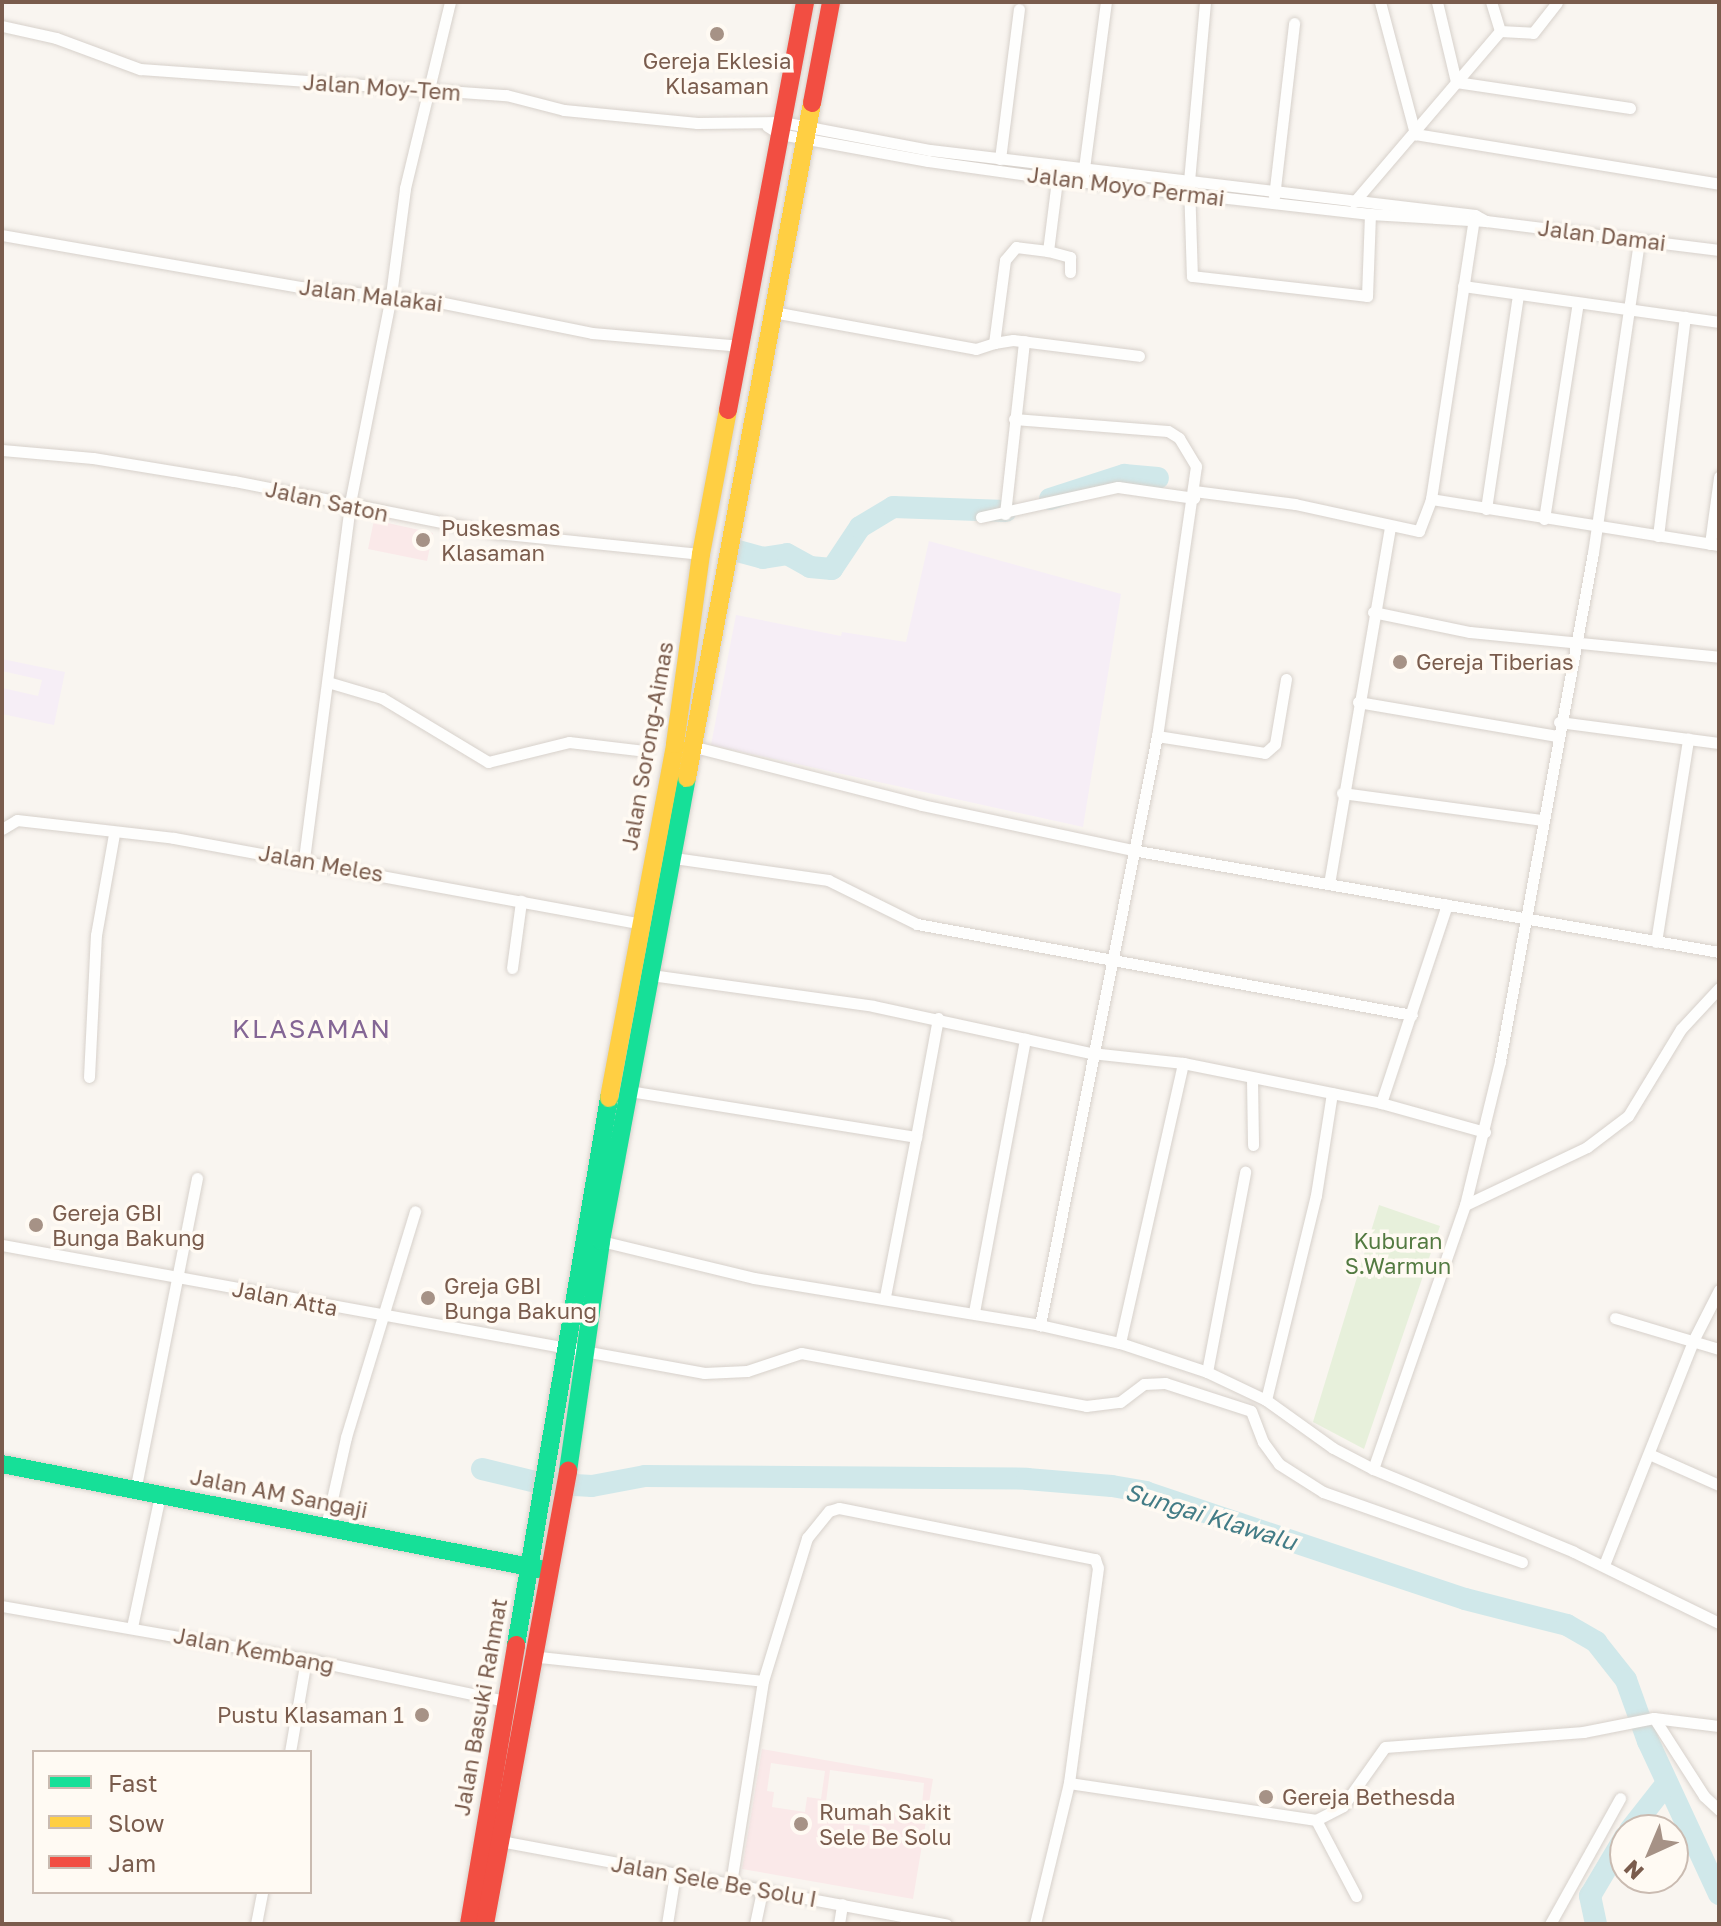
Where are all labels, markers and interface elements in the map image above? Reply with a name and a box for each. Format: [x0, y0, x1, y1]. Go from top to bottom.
marker: Gereja Eklesia Klasaman [708, 25, 726, 43]
place label: Gereja Eklesia Klasaman [643, 47, 791, 98]
street label: Jalan Moy-Tem [302, 68, 462, 106]
street label: Jalan Moyo Permai [1026, 161, 1226, 211]
street label: Jalan Damai [1536, 214, 1668, 256]
street label: Jalan Malakai [298, 273, 444, 317]
street label: Jalan Saton [263, 475, 391, 527]
place label: Puskesmas Klasaman [441, 514, 560, 566]
marker: Puskesmas Klasaman [412, 529, 434, 551]
street label: Jalan Sorong-Aimas [616, 640, 678, 852]
place label: Gereja Tiberias [1416, 649, 1574, 675]
marker: Gereja Tiberias [1391, 653, 1409, 671]
street label: Jalan Meles [257, 839, 385, 887]
district label: KLASAMAN [232, 1013, 392, 1045]
place label: Gereja GBI Bunga Bakung [52, 1199, 205, 1250]
marker: Gereja GBI Bunga Bakung [27, 1216, 45, 1234]
park label: Kuburan S.Warmun [1345, 1227, 1451, 1278]
place label: Greja GBI Bunga Bakung [444, 1272, 597, 1324]
street label: Jalan Atta [230, 1275, 340, 1321]
marker: Greja GBI Bunga Bakung [419, 1289, 437, 1307]
street label: Jalan AM Sangaji [188, 1463, 370, 1523]
water label: Sungai Klawalu [1122, 1476, 1300, 1556]
street label: Jalan Basuki Rahmat [448, 1596, 512, 1818]
street label: Jalan Kembang [171, 1621, 337, 1679]
place label: Pustu Klasaman 1 [217, 1702, 404, 1728]
marker: Pustu Klasaman 1 [411, 1704, 433, 1726]
legend [32, 1750, 312, 1894]
text: Fast [108, 1768, 158, 1797]
place label: Gereja Bethesda [1282, 1784, 1455, 1810]
marker: Gereja Bethesda [1257, 1788, 1275, 1806]
place label: Rumah Sakit Sele Be Solu [819, 1798, 952, 1850]
text: Slow [108, 1808, 164, 1837]
marker: Rumah Sakit Sele Be Solu [790, 1813, 812, 1835]
north arrow [1609, 1814, 1689, 1894]
text: Jam [108, 1848, 156, 1877]
street label: Jalan Sele Be Solu I [609, 1850, 819, 1912]
text: N [1618, 1855, 1649, 1886]

